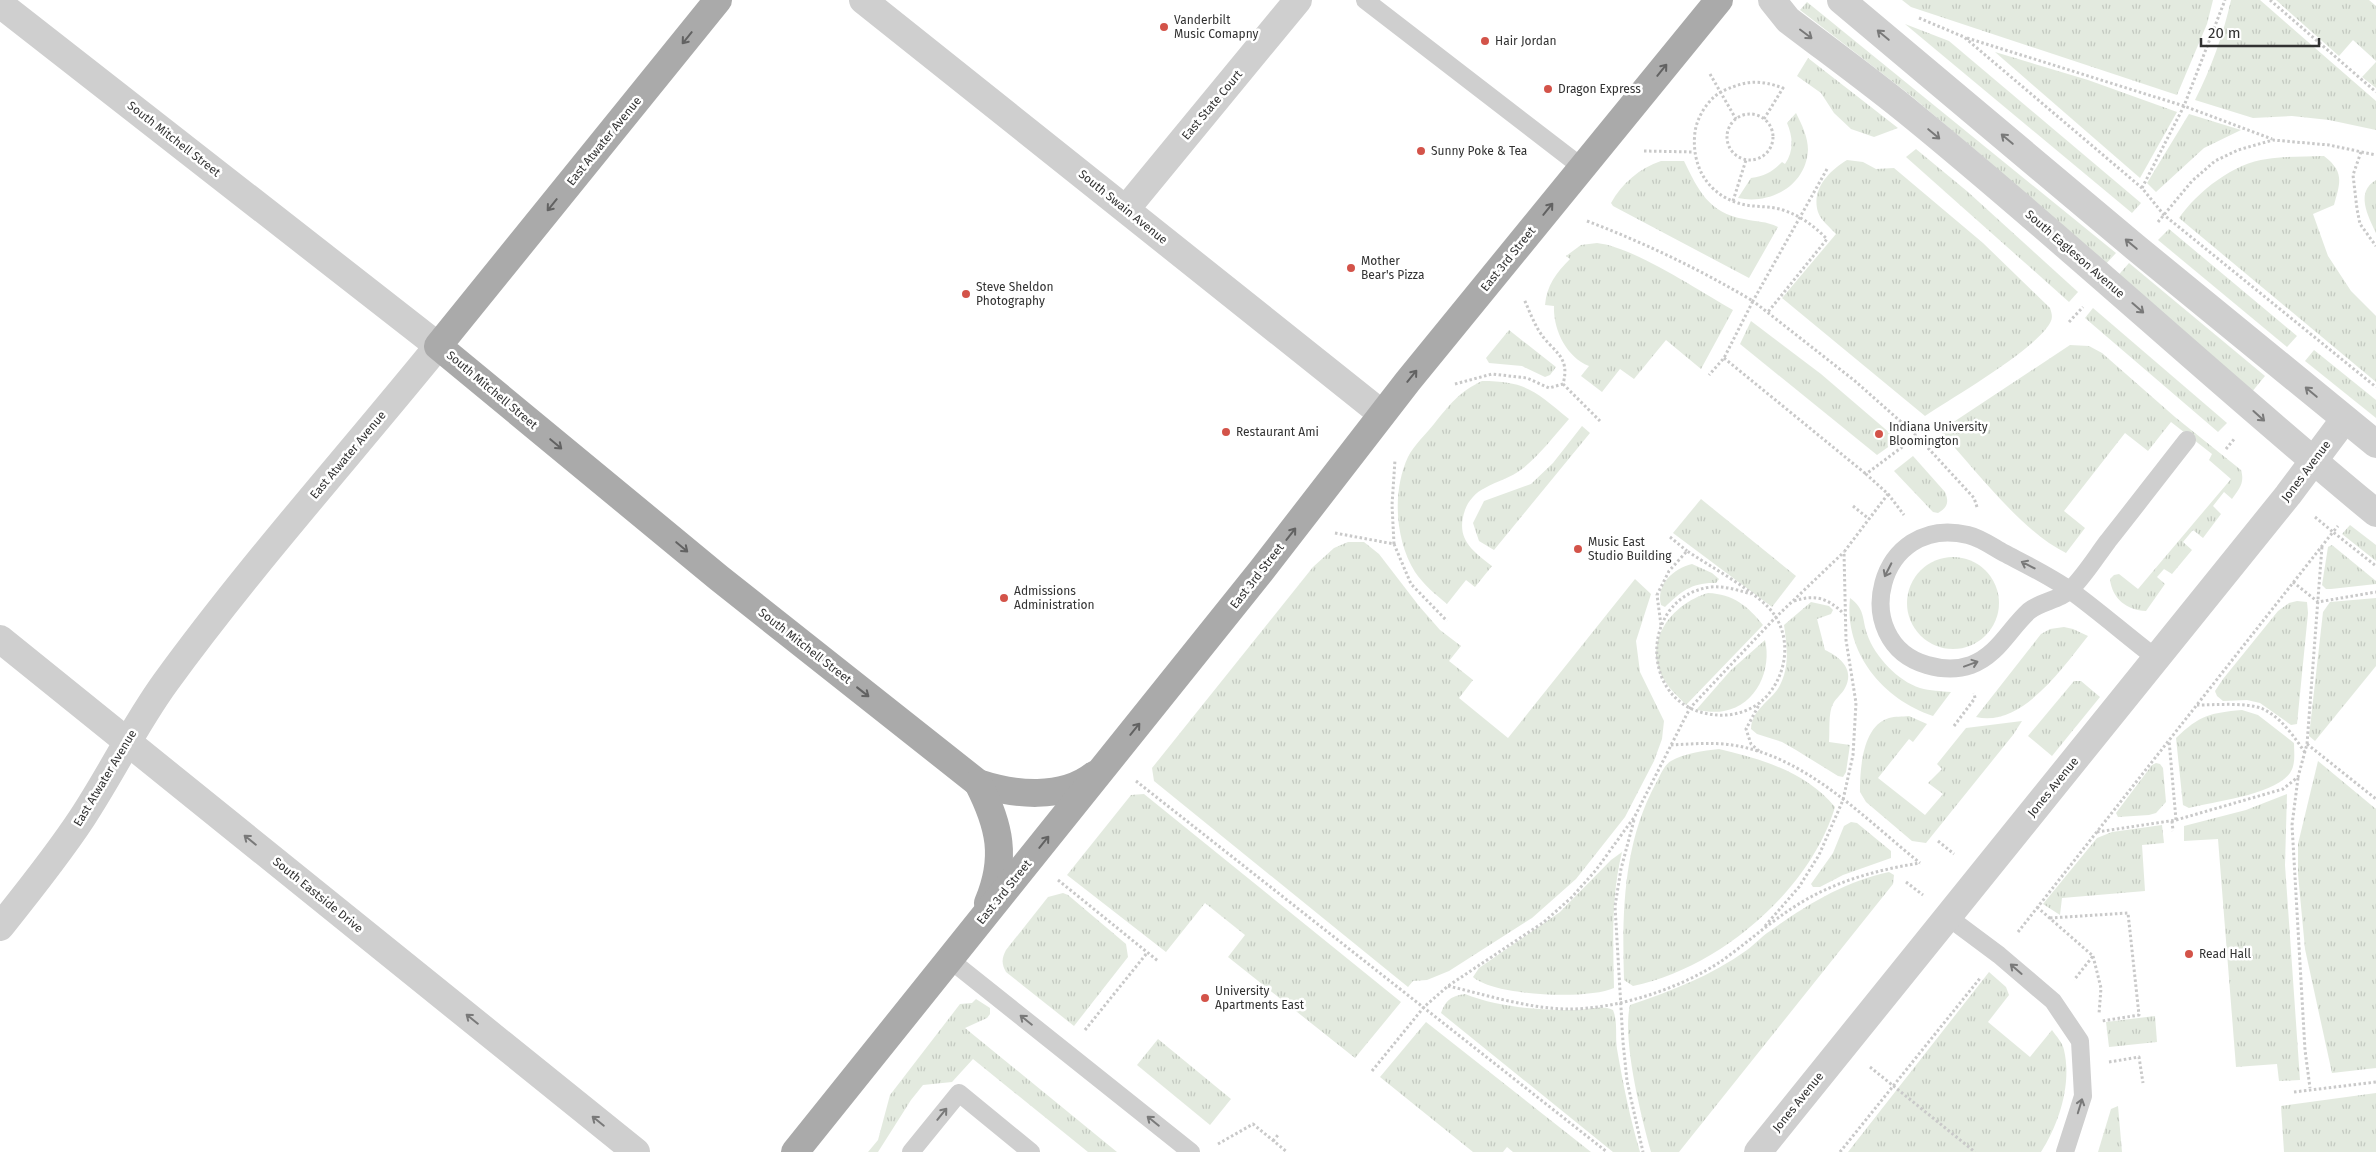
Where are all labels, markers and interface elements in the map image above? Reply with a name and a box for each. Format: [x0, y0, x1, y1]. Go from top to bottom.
place label: Vanderbilt Music Comapny [1174, 13, 1259, 41]
scale bar [2201, 15, 2318, 47]
marker: Vanderbilt Music Comapny [1158, 21, 1170, 33]
text: 20 m [2208, 24, 2241, 42]
one-way arrow [1799, 29, 1812, 40]
one-way arrow [1876, 29, 1889, 40]
one-way arrow [682, 31, 693, 44]
place label: Hair Jordan [1495, 34, 1557, 48]
marker: Hair Jordan [1479, 35, 1491, 47]
one-way arrow [1657, 64, 1668, 77]
street label: East State Court [1179, 67, 1246, 143]
place label: Dragon Express [1558, 82, 1641, 96]
marker: Dragon Express [1542, 83, 1554, 95]
street label: East Atwater Avenue [564, 94, 644, 188]
street label: South Mitchell Street [125, 98, 224, 180]
one-way arrow [1928, 128, 1941, 140]
one-way arrow [2001, 134, 2014, 145]
place label: Sunny Poke & Tea [1431, 144, 1527, 158]
marker: Sunny Poke & Tea [1415, 145, 1427, 157]
street label: South Swain Avenue [1076, 167, 1170, 247]
one-way arrow [546, 198, 557, 211]
one-way arrow [1543, 203, 1554, 216]
street label: South Eagleson Avenue [2023, 207, 2127, 301]
street label: East 3rd Street [1478, 223, 1539, 294]
one-way arrow [2125, 238, 2138, 249]
place label: Mother Bear's Pizza [1361, 254, 1424, 282]
marker: Mother Bear's Pizza [1345, 262, 1357, 274]
place label: Steve Sheldon Photography [976, 280, 1054, 308]
marker: Steve Sheldon Photography [960, 288, 972, 300]
one-way arrow [2131, 302, 2144, 314]
street label: South Mitchell Street [444, 348, 541, 432]
one-way arrow [1407, 370, 1418, 383]
one-way arrow [2304, 386, 2317, 398]
street label: East Atwater Avenue [307, 408, 389, 502]
one-way arrow [2253, 410, 2266, 421]
place label: Indiana University Bloomington [1889, 420, 1988, 448]
place label: Restaurant Ami [1236, 425, 1319, 439]
marker: Restaurant Ami [1220, 426, 1232, 438]
marker: Indiana University Bloomington [1873, 428, 1885, 440]
one-way arrow [550, 438, 563, 449]
street label: Jones Avenue [2278, 438, 2334, 504]
one-way arrow [1285, 527, 1296, 540]
place label: Music East Studio Building [1588, 535, 1672, 563]
street label: East 3rd Street [1227, 540, 1287, 611]
one-way arrow [675, 542, 688, 553]
marker: Music East Studio Building [1572, 543, 1584, 555]
one-way arrow [2021, 560, 2036, 570]
one-way arrow [1883, 562, 1892, 577]
place label: Admissions Administration [1014, 584, 1095, 612]
marker: Admissions Administration [998, 592, 1010, 604]
street label: South Mitchell Street [756, 605, 855, 687]
one-way arrow [1963, 659, 1978, 668]
one-way arrow [857, 687, 870, 698]
one-way arrow [1130, 723, 1141, 736]
street label: East Atwater Avenue [71, 727, 139, 829]
street label: Jones Avenue [2025, 754, 2081, 820]
one-way arrow [244, 835, 257, 846]
one-way arrow [1039, 835, 1050, 848]
street label: South Eastside Drive [270, 854, 366, 936]
street label: East 3rd Street [974, 856, 1035, 927]
place label: Read Hall [2199, 947, 2251, 961]
marker: Read Hall [2183, 948, 2195, 960]
one-way arrow [2009, 963, 2022, 975]
place label: University Apartments East [1215, 984, 1305, 1012]
marker: University Apartments East [1199, 992, 1211, 1004]
one-way arrow [466, 1014, 479, 1025]
one-way arrow [1020, 1014, 1033, 1025]
street label: Jones Avenue [1770, 1069, 1826, 1135]
one-way arrow [2076, 1098, 2086, 1114]
one-way arrow [936, 1108, 947, 1121]
one-way arrow [592, 1116, 605, 1127]
one-way arrow [1147, 1116, 1160, 1127]

